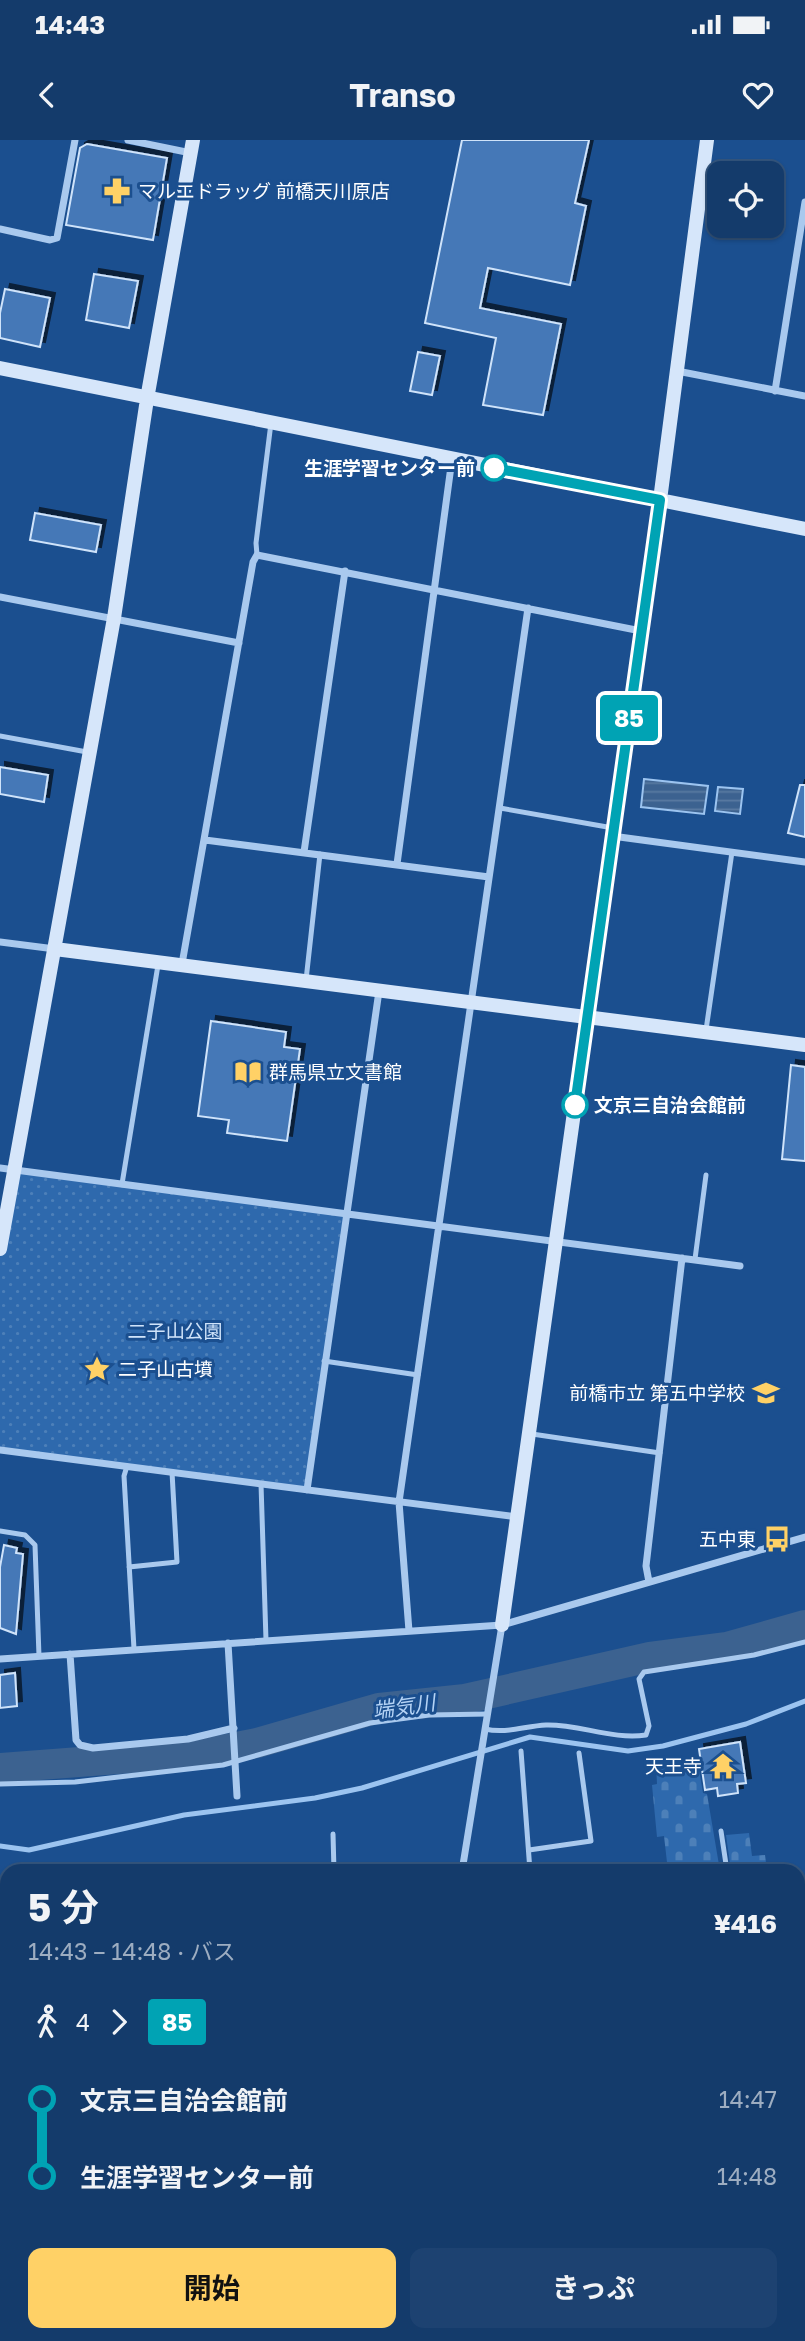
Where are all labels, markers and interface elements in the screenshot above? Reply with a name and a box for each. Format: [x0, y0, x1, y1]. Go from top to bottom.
text: 14:43 [35, 9, 105, 40]
icon: back [28, 76, 66, 114]
text: Transo [349, 76, 456, 114]
icon: heart [739, 76, 777, 114]
map controls [707, 161, 784, 238]
button: locate [707, 161, 784, 238]
pharmacy icon: マルエドラッグ 前橋天川原店 [102, 176, 132, 206]
place label: マルエドラッグ 前橋天川原店 [138, 179, 390, 202]
marker: 生涯学習センター前 [481, 455, 507, 481]
place label: 生涯学習センター前 [304, 456, 475, 479]
line badge: 85 [598, 695, 660, 741]
text: 85 [614, 703, 644, 732]
library icon: 群馬県立文書館 [233, 1057, 263, 1087]
place label: 群馬県立文書館 [269, 1060, 402, 1083]
marker: 文京三自治会館前 [562, 1092, 588, 1118]
place label: 文京三自治会館前 [594, 1093, 746, 1116]
park label: 二子山公園 [127, 1319, 223, 1342]
place icon: 二子山古墳 [82, 1354, 112, 1384]
place label: 二子山古墳 [118, 1357, 213, 1380]
school or university icon: 前橋市立 第五中学校 [751, 1378, 781, 1408]
place label: 前橋市立 第五中学校 [569, 1381, 745, 1404]
bus stop icon: 五中東 [762, 1524, 792, 1554]
place label: 五中東 [699, 1527, 756, 1550]
water label: 端気川 [371, 1688, 439, 1723]
temple icon: 天王寺 [708, 1751, 738, 1781]
place label: 天王寺 [645, 1754, 702, 1777]
text: 5 分 [28, 1884, 99, 1929]
text: ¥416 [714, 1908, 777, 1939]
text: 14:43 – 14:48 · バス [28, 1937, 236, 1965]
icon: walk [28, 2003, 66, 2041]
icon: forward [100, 2003, 138, 2041]
text: 85 [162, 2007, 192, 2036]
text: 4 [76, 2008, 90, 2036]
text: 文京三自治会館前 [80, 2085, 288, 2116]
text: 14:47 [719, 2085, 777, 2113]
text: 生涯学習センター前 [80, 2162, 314, 2193]
text: 14:48 [717, 2162, 777, 2190]
button: 開始 [28, 2248, 396, 2328]
button: きっぷ [410, 2248, 777, 2328]

